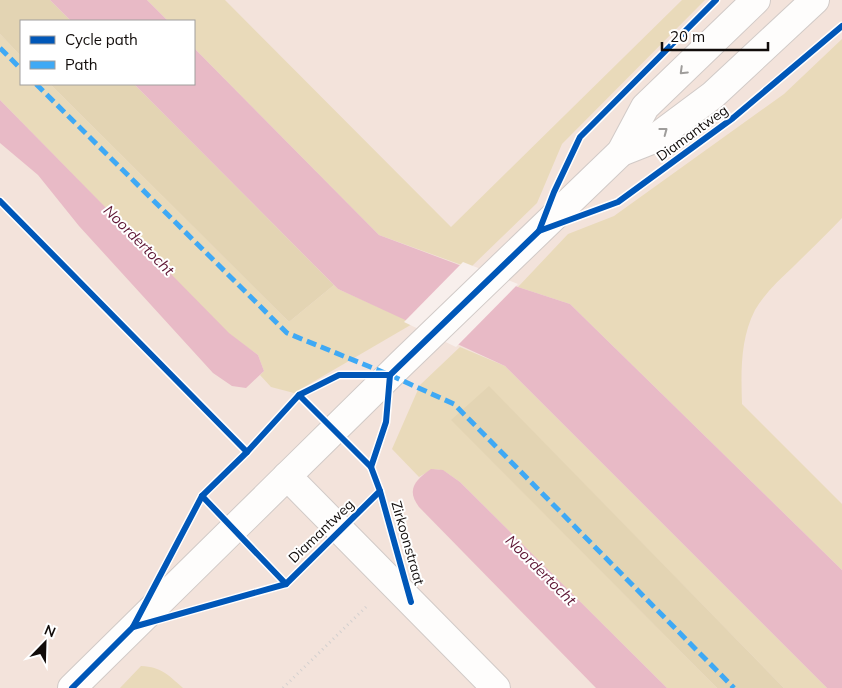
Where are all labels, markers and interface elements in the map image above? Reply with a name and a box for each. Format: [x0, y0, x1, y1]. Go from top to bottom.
legend [20, 20, 195, 85]
scale bar [662, 20, 768, 52]
text: 20 m [670, 27, 705, 46]
text: Cycle path [65, 30, 138, 49]
text: Path [65, 55, 97, 74]
one-way arrow [680, 65, 689, 74]
street label: Diamantweg [653, 101, 731, 165]
one-way arrow [658, 128, 668, 137]
water label: Noordertocht [100, 201, 179, 280]
street label: Diamantweg [284, 495, 358, 567]
street label: Zirkoonstraat [387, 499, 429, 587]
water label: Noordertocht [502, 531, 581, 610]
north arrow [20, 618, 70, 668]
text: N [42, 621, 58, 641]

